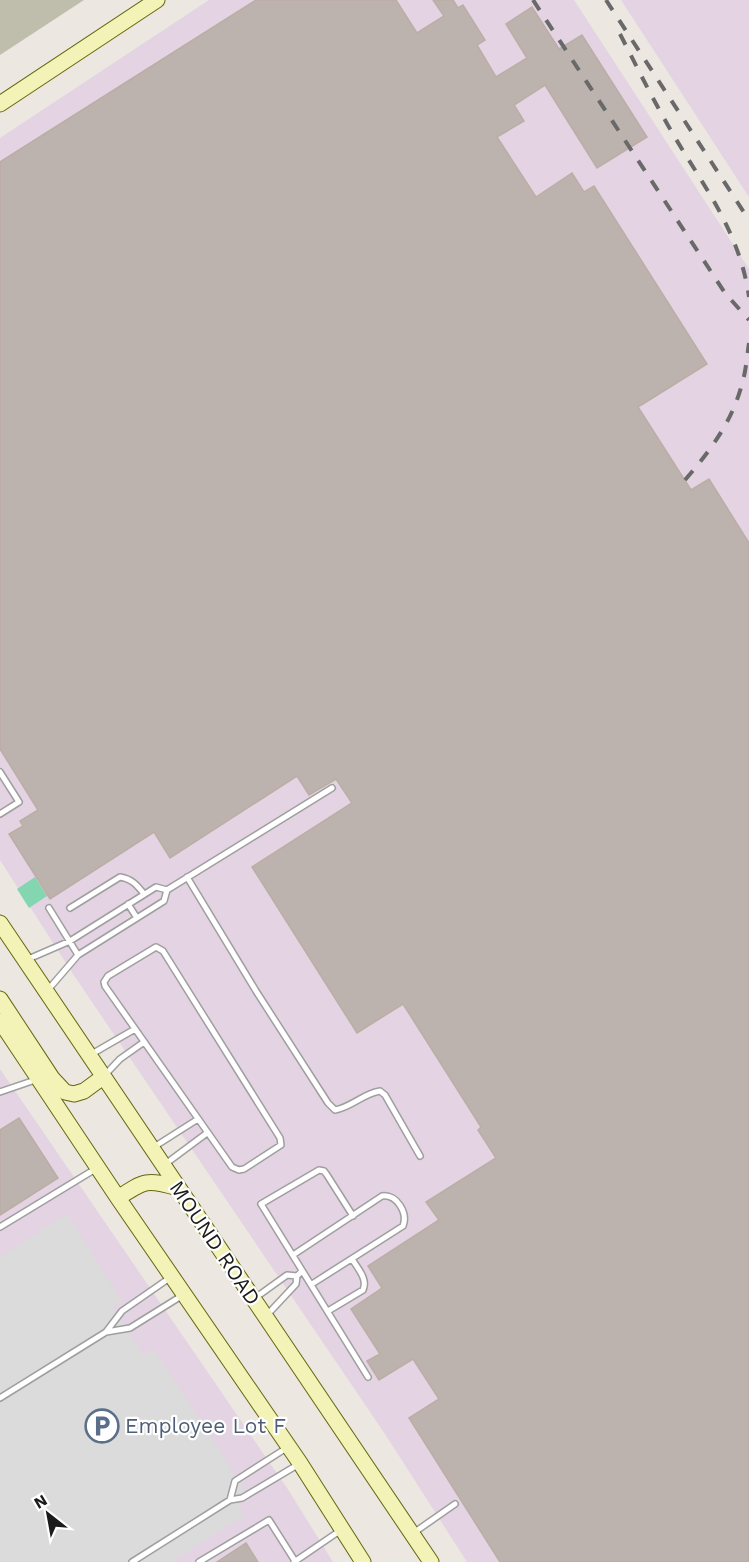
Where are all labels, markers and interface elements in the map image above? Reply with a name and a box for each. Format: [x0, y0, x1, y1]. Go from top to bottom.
street label: MOUND ROAD [165, 1176, 266, 1310]
parking icon: Employee Lot F [84, 1408, 120, 1444]
place label: Employee Lot F [125, 1413, 286, 1438]
north arrow [18, 1484, 78, 1544]
text: N [31, 1490, 51, 1513]

